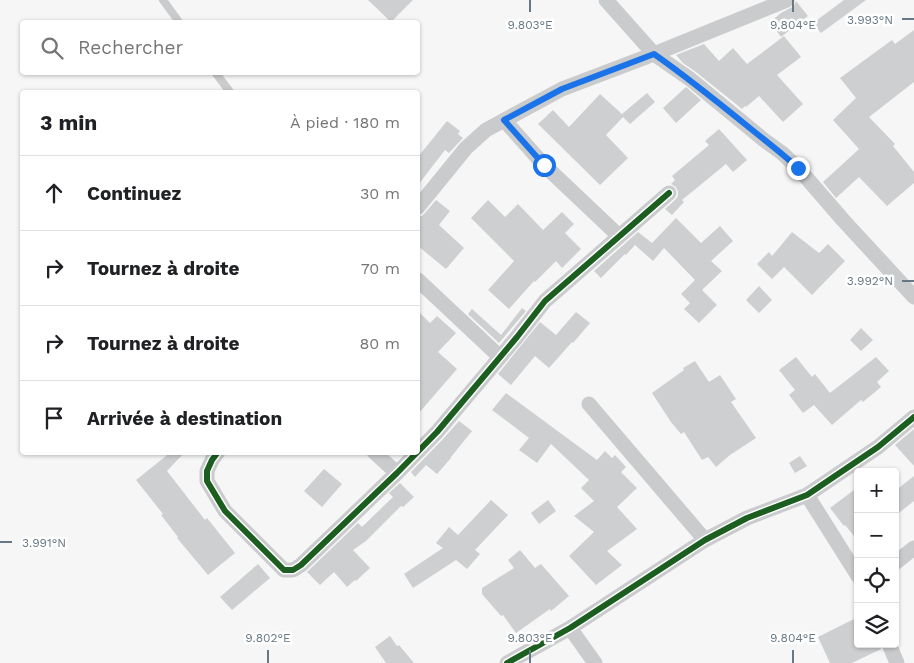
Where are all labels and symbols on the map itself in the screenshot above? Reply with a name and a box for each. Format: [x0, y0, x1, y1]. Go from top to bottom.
text: 3.993°N [847, 13, 893, 27]
text: 9.803°E [507, 18, 553, 32]
text: 9.804°E [770, 18, 816, 32]
route start [533, 154, 556, 177]
route end [787, 157, 810, 180]
text: 3.992°N [847, 274, 893, 288]
text: 3.991°N [22, 536, 66, 550]
text: 9.802°E [245, 631, 291, 645]
text: 9.803°E [507, 631, 553, 645]
text: 9.804°E [770, 631, 816, 645]

